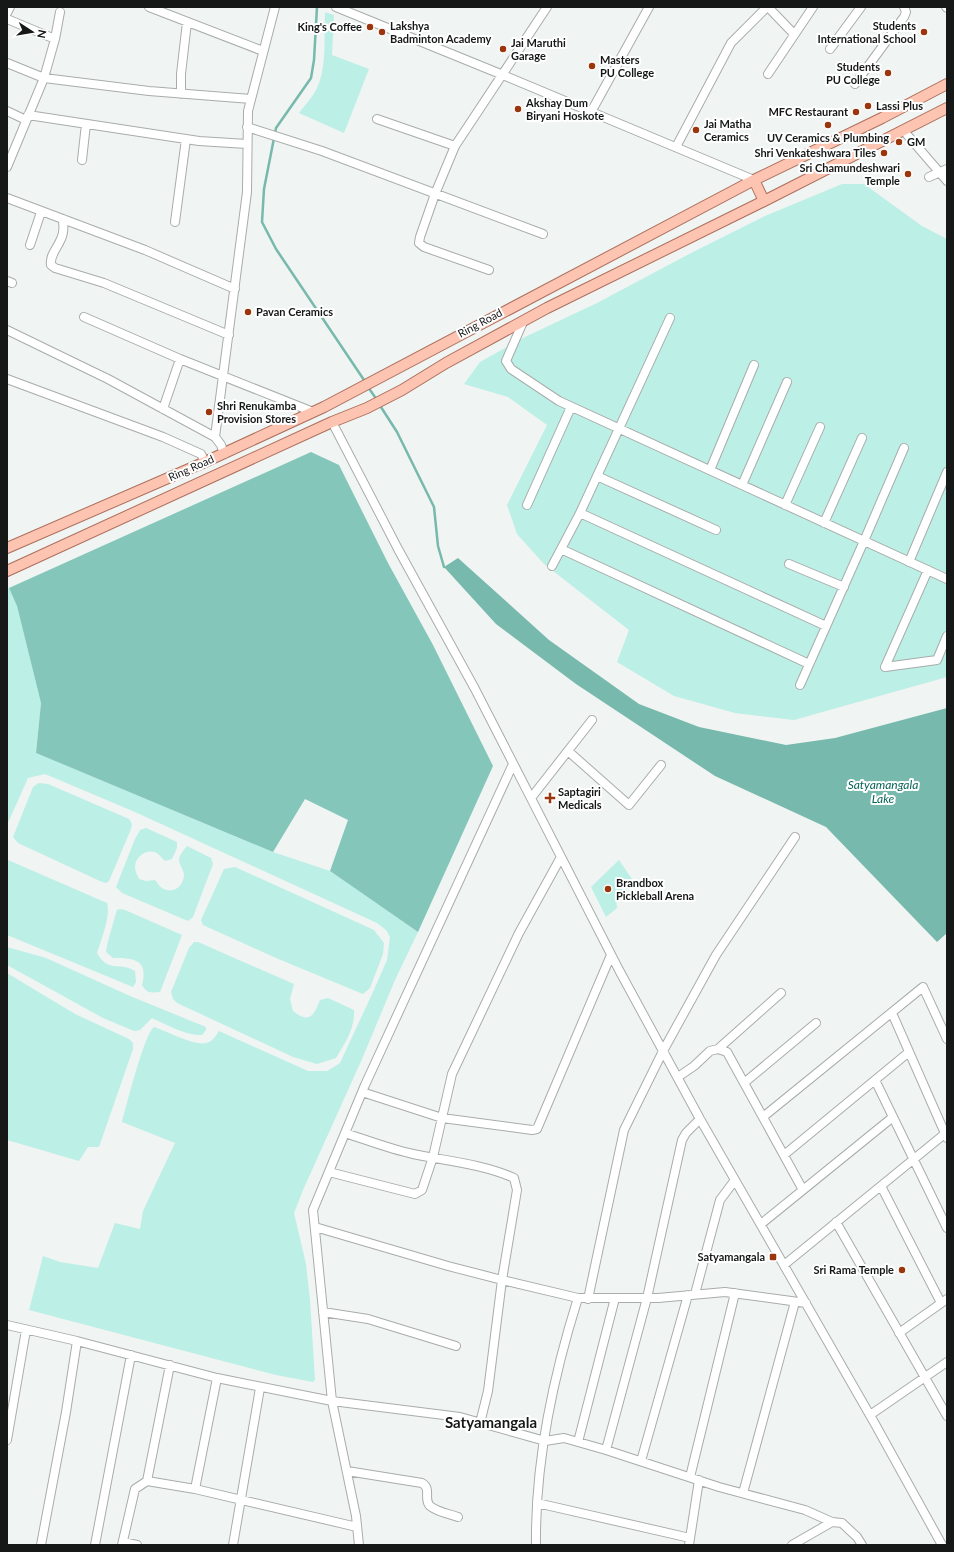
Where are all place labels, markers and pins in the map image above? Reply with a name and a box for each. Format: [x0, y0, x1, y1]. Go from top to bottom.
place label: Lakshya Badminton Academy [390, 19, 492, 45]
place label: Students International School [817, 19, 916, 45]
place label: King's Coffee [298, 20, 362, 33]
marker: King's Coffee [365, 22, 375, 32]
marker: Lakshya Badminton Academy [377, 27, 387, 37]
marker: Students International School [919, 27, 929, 37]
place label: Jai Maruthi Garage [511, 36, 566, 62]
marker: Jai Maruthi Garage [498, 44, 508, 54]
place label: Masters PU College [600, 53, 654, 79]
place label: Students PU College [826, 60, 880, 86]
marker: Masters PU College [587, 61, 597, 71]
marker: Students PU College [883, 68, 893, 78]
place label: Akshay Dum Biryani Hoskote [525, 96, 604, 122]
place label: Lassi Plus [876, 99, 923, 112]
marker: Lassi Plus [863, 101, 873, 111]
marker: Akshay Dum Biryani Hoskote [513, 104, 523, 114]
place label: MFC Restaurant [768, 105, 849, 118]
marker: MFC Restaurant [851, 107, 861, 117]
place label: Jai Matha Ceramics [704, 117, 751, 143]
marker: UV Ceramics & Plumbing [823, 120, 833, 130]
marker: Jai Matha Ceramics [691, 125, 701, 135]
place label: UV Ceramics & Plumbing [767, 131, 889, 144]
place label: GM [907, 135, 925, 148]
marker: GM [894, 137, 904, 147]
place label: Shri Venkateshwara Tiles [754, 146, 876, 159]
marker: Shri Venkateshwara Tiles [879, 148, 889, 158]
place label: Sri Chamundeshwari Temple [799, 161, 900, 187]
marker: Sri Chamundeshwari Temple [903, 169, 913, 179]
place label: Pavan Ceramics [256, 305, 333, 318]
marker: Pavan Ceramics [243, 307, 253, 317]
place label: Shri Renukamba Provision Stores [217, 399, 296, 425]
marker: Shri Renukamba Provision Stores [204, 407, 214, 417]
place label: Saptagiri Medicals [558, 785, 602, 811]
marker: Saptagiri Medicals [545, 793, 555, 803]
place label: Brandbox Pickleball Arena [616, 876, 694, 902]
marker: Brandbox Pickleball Arena [603, 884, 613, 894]
place label: Satyamangala [697, 1250, 765, 1263]
marker: Satyamangala [768, 1252, 778, 1262]
place label: Sri Rama Temple [814, 1263, 894, 1276]
marker: Sri Rama Temple [897, 1265, 907, 1275]

